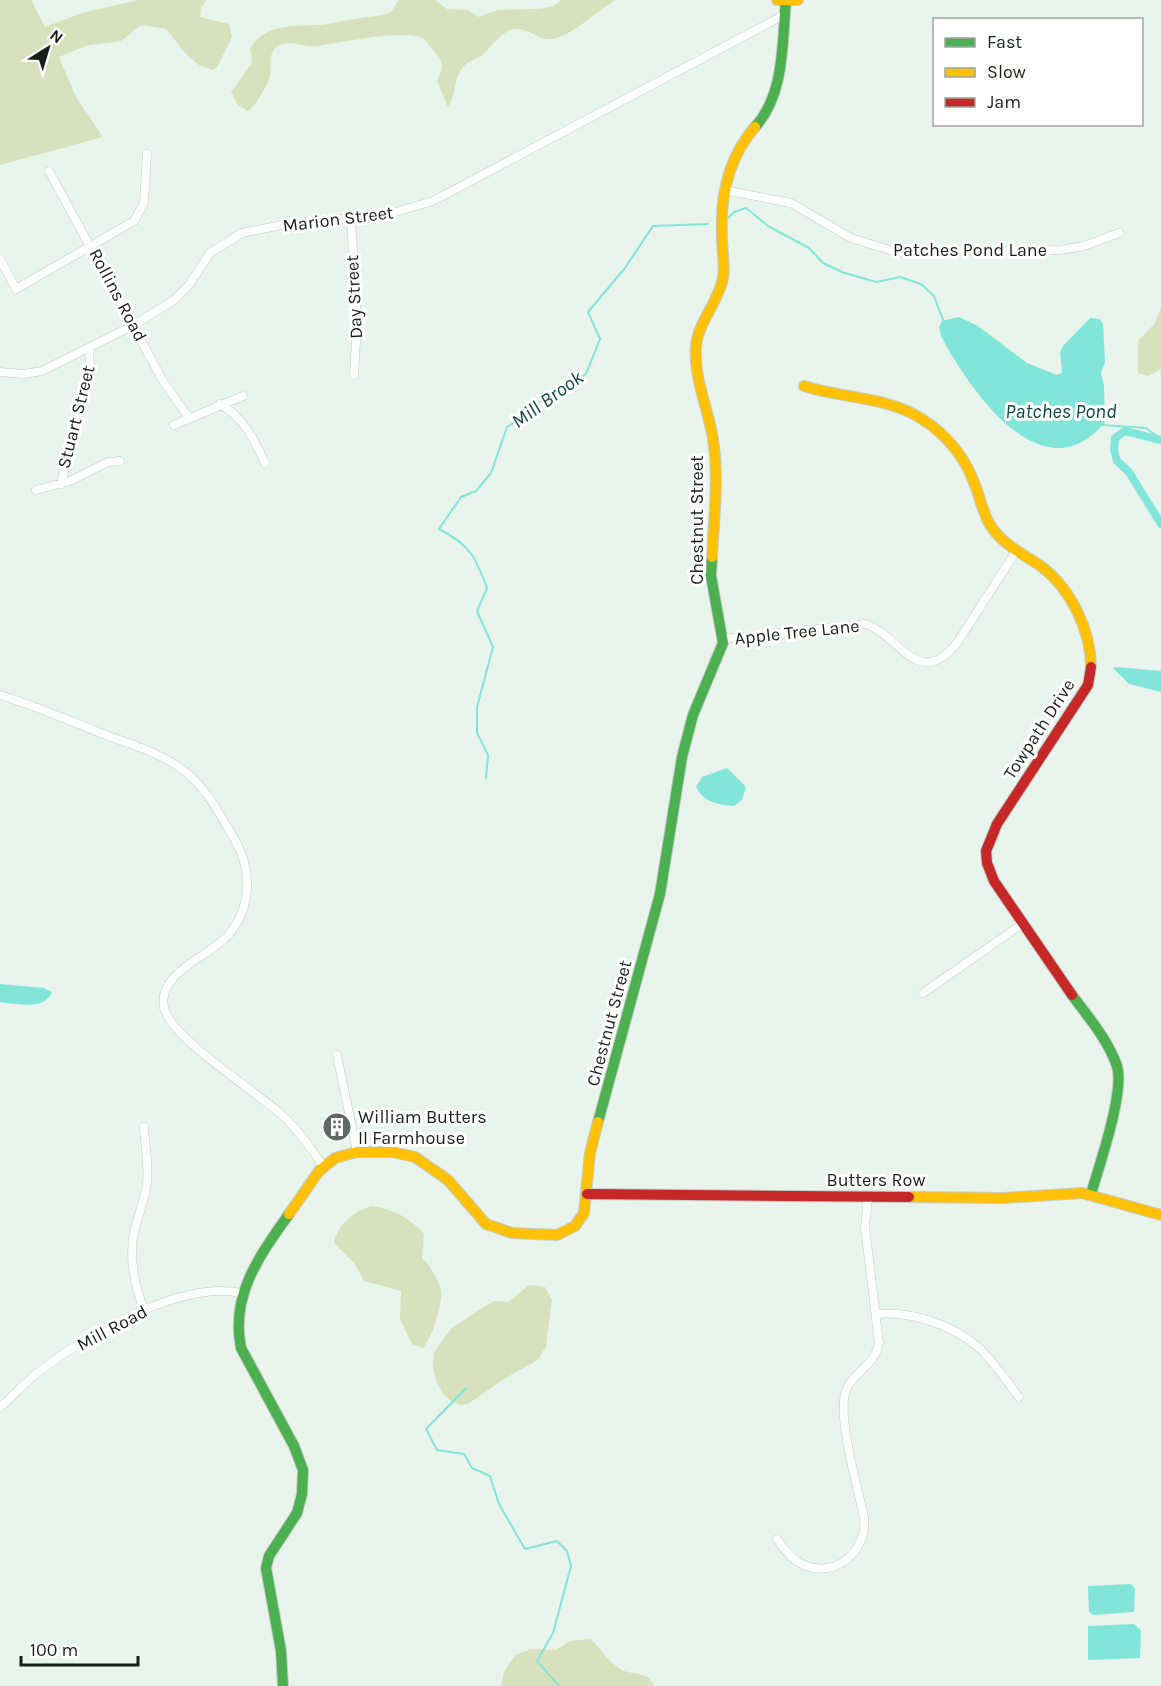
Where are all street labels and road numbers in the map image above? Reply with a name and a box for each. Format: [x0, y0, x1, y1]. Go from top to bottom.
street label: Marion Street [281, 201, 395, 237]
street label: Patches Pond Lane [893, 239, 1047, 261]
street label: Rollins Road [84, 245, 152, 345]
street label: Day Street [341, 254, 367, 339]
street label: Stuart Street [53, 363, 99, 471]
street label: Chestnut Street [686, 455, 708, 585]
street label: Apple Tree Lane [734, 615, 860, 649]
street label: Towpath Drive [999, 675, 1079, 783]
street label: Chestnut Street [582, 957, 636, 1088]
street label: Butters Row [826, 1169, 926, 1191]
street label: Mill Road [73, 1300, 151, 1356]

